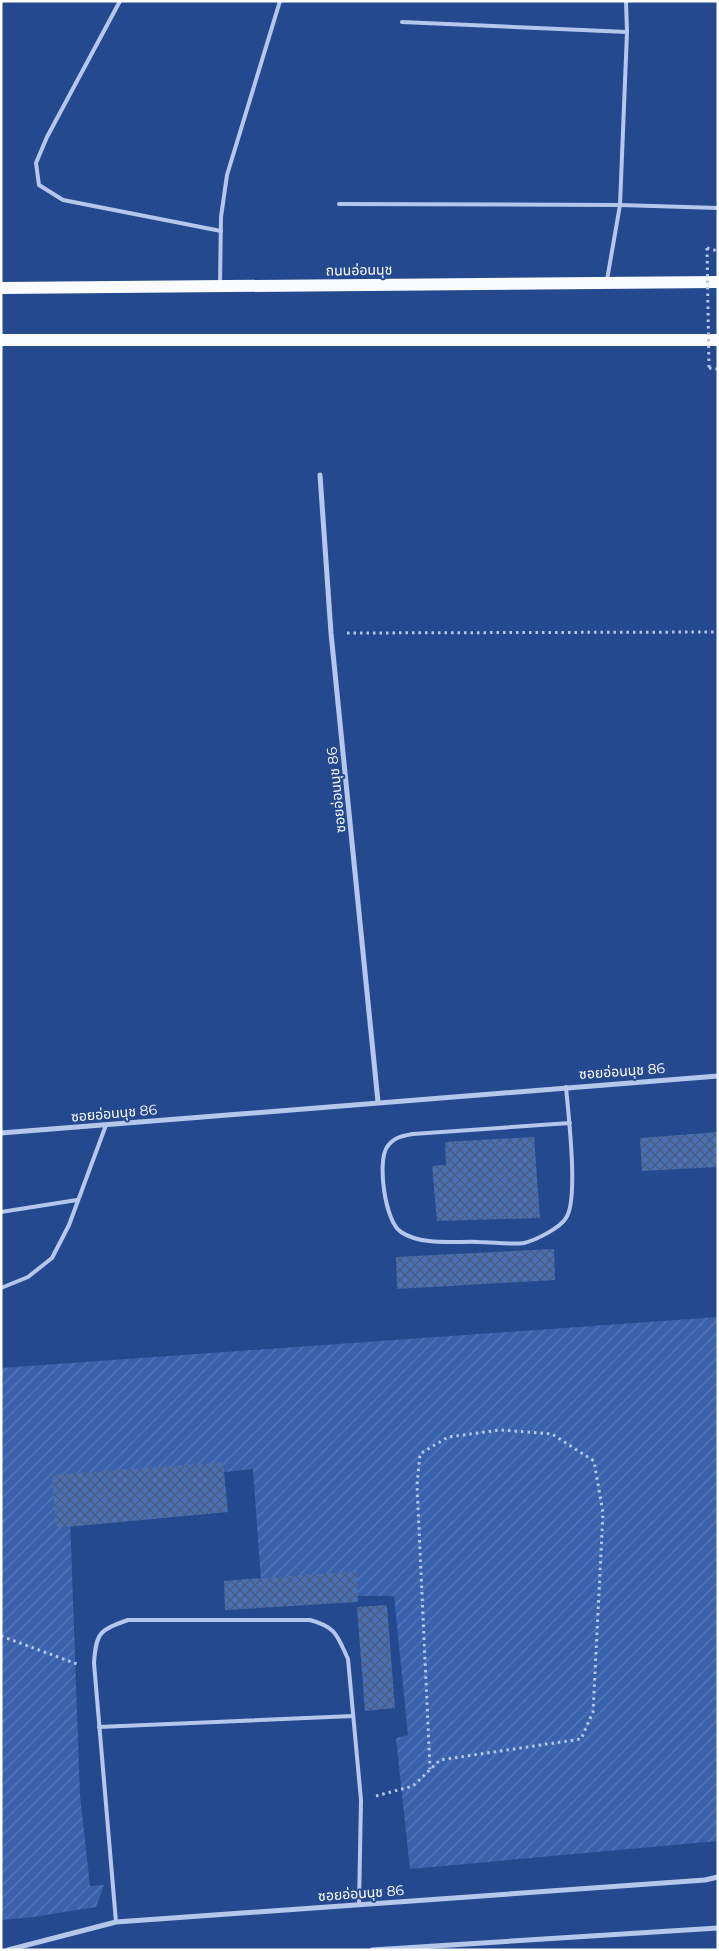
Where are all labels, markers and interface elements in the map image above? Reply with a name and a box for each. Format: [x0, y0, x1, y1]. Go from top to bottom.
street label: ถนนอ่อนนุช [326, 260, 392, 280]
street label: ซอยอ่อนนุช 86 [322, 746, 349, 834]
street label: ซอยอ่อนนุช 86 [578, 1059, 666, 1083]
street label: ซอยอ่อนนุช 86 [70, 1100, 158, 1126]
street label: ซอยอ่อนนุช 86 [317, 1881, 405, 1905]

